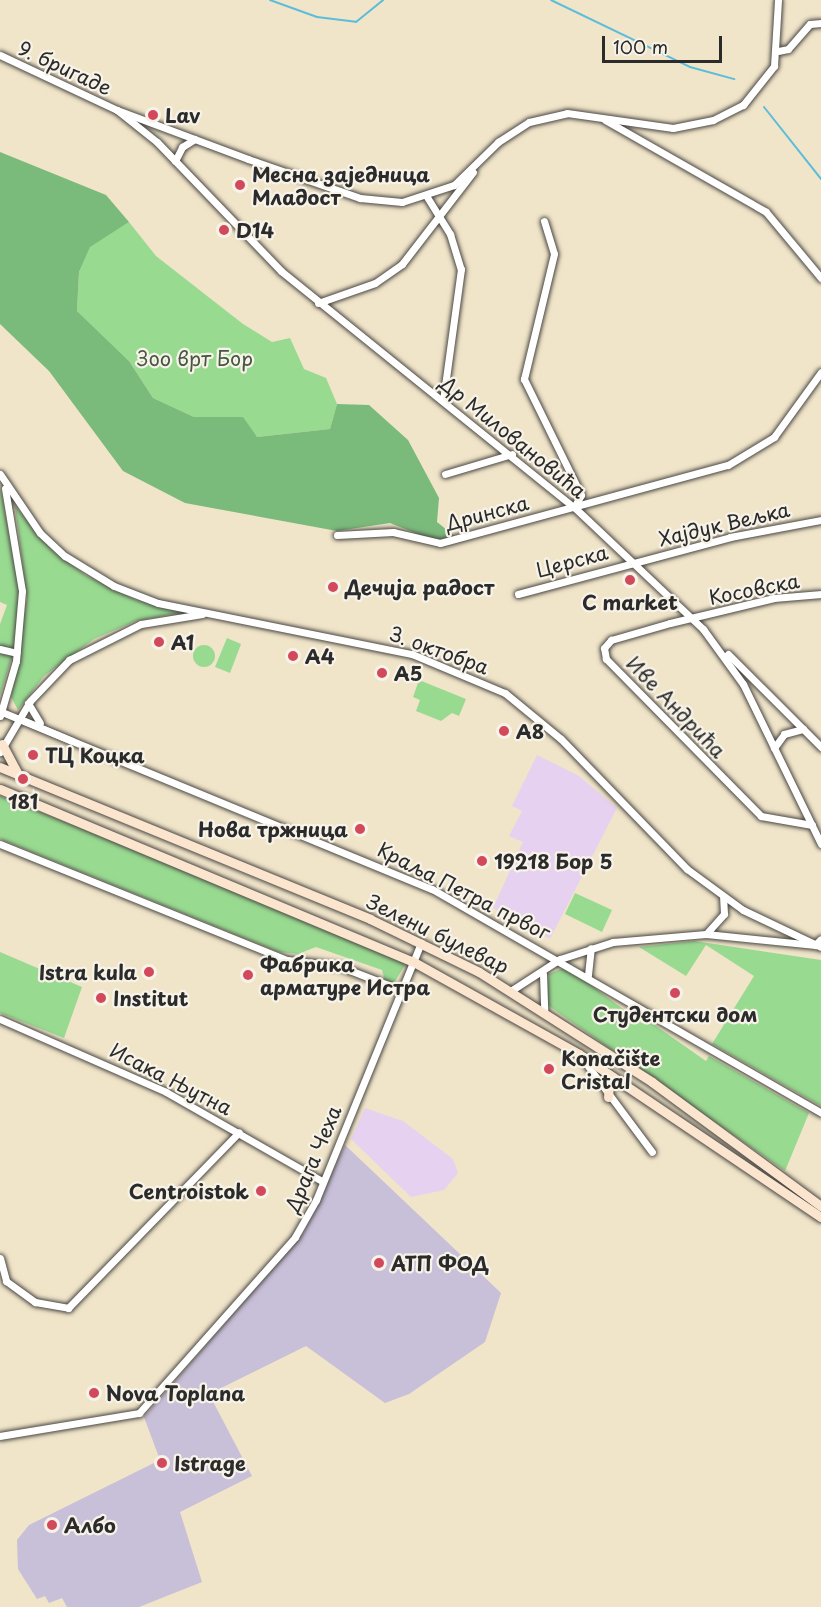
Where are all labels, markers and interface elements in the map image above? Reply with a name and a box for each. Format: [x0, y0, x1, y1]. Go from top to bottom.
scale bar [605, 24, 725, 62]
text: 100 m [613, 33, 668, 60]
street label: 9. бригаде [14, 36, 116, 100]
place label: Lav [165, 103, 200, 127]
marker: Lav [146, 108, 160, 122]
place label: Месна заједница Младост [252, 162, 430, 209]
marker: Месна заједница Младост [233, 178, 247, 192]
place label: D14 [236, 218, 274, 242]
marker: D14 [217, 223, 231, 237]
park label: Зоо врт Бор [136, 346, 254, 370]
street label: Др Миловановића [435, 370, 591, 504]
street label: Дринска [443, 490, 531, 536]
street label: Хајдук Вељка [655, 497, 793, 551]
street label: Церска [534, 540, 610, 582]
street label: Косовска [707, 568, 801, 610]
marker: C market [623, 573, 637, 587]
place label: Дечија радост [345, 575, 494, 599]
marker: Дечија радост [326, 580, 340, 594]
place label: C market [581, 590, 679, 614]
street label: 3. октобра [386, 621, 492, 679]
place label: A1 [171, 630, 194, 654]
marker: A1 [152, 635, 166, 649]
place label: A4 [305, 644, 334, 668]
marker: A4 [286, 649, 300, 663]
street label: Иве Андрића [621, 651, 731, 763]
place label: A5 [394, 661, 423, 685]
marker: A5 [375, 666, 389, 680]
place label: A8 [516, 719, 544, 743]
marker: A8 [497, 724, 511, 738]
place label: ТЦ Коцка [45, 743, 147, 767]
marker: ТЦ Коцка [26, 748, 40, 762]
marker: 181 [16, 772, 30, 786]
place label: 181 [8, 789, 38, 813]
place label: Нова тржница [198, 817, 348, 841]
marker: Нова тржница [353, 822, 367, 836]
street label: Краља Петра првог [373, 837, 555, 945]
place label: 19218 Бор 5 [494, 849, 614, 873]
marker: 19218 Бор 5 [475, 854, 489, 868]
street label: Зелени булевар [363, 889, 513, 979]
place label: Фабрика арматуре Истра [260, 952, 432, 999]
place label: Istra kula [38, 960, 137, 984]
marker: Istra kula [142, 965, 156, 979]
marker: Фабрика арматуре Истра [241, 968, 255, 982]
place label: Institut [113, 986, 189, 1010]
marker: Студентски дом [668, 986, 682, 1000]
marker: Institut [94, 991, 108, 1005]
place label: Студентски дом [593, 1002, 757, 1026]
street label: Исака Њутна [105, 1037, 237, 1121]
place label: Konačište Cristal [561, 1046, 660, 1093]
marker: Konačište Cristal [542, 1062, 556, 1076]
street label: Драга Чеха [279, 1101, 347, 1217]
place label: Centroistok [129, 1179, 249, 1203]
marker: Centroistok [254, 1184, 268, 1198]
place label: АТП ФОД [391, 1251, 492, 1275]
marker: АТП ФОД [372, 1256, 386, 1270]
place label: Nova Toplana [106, 1381, 245, 1405]
marker: Nova Toplana [87, 1386, 101, 1400]
place label: Istrage [174, 1451, 246, 1475]
marker: Istrage [155, 1456, 169, 1470]
place label: Албо [64, 1513, 116, 1537]
marker: Албо [45, 1518, 59, 1532]

